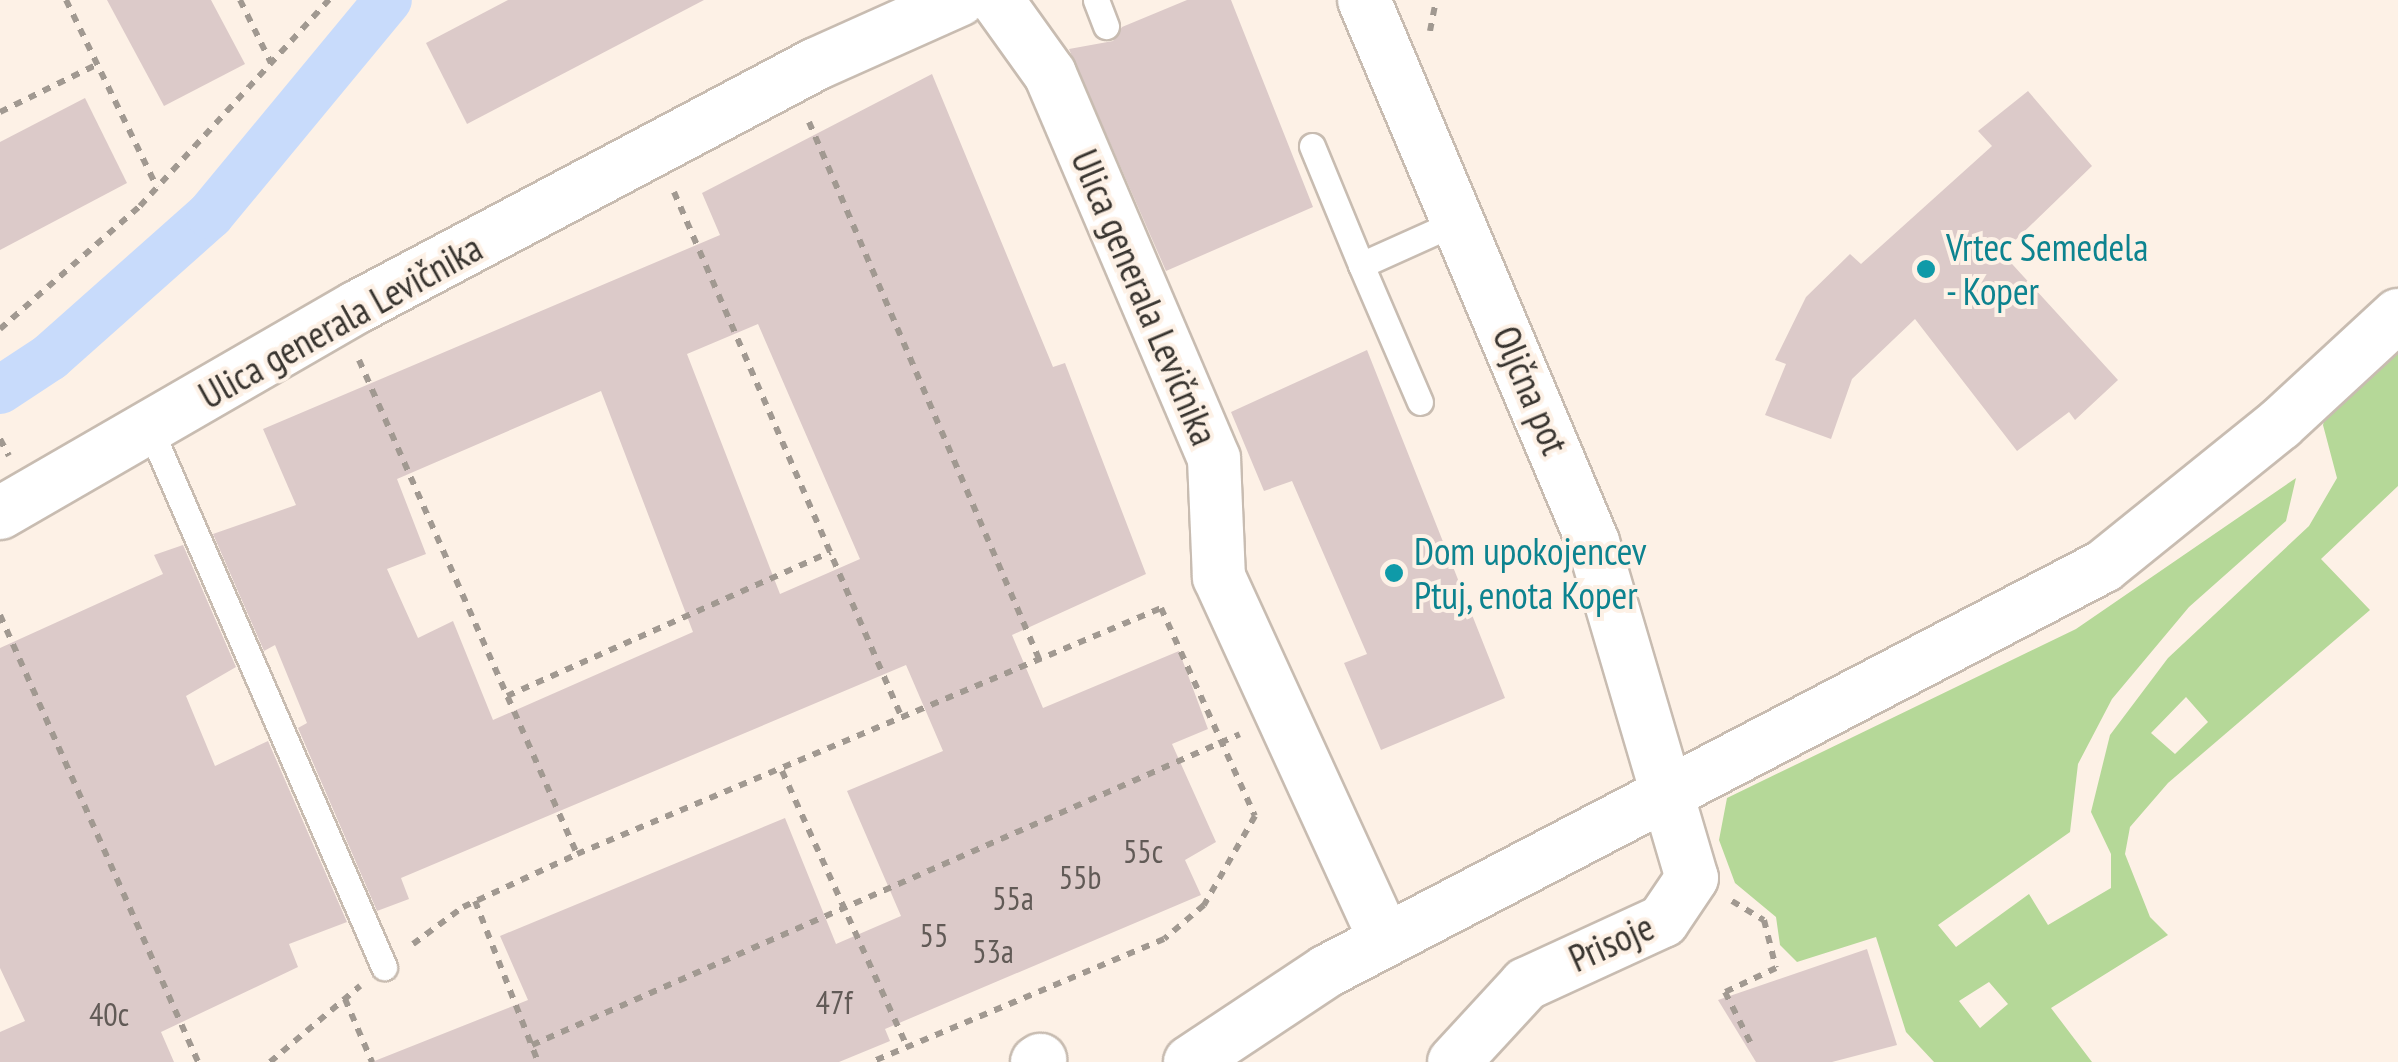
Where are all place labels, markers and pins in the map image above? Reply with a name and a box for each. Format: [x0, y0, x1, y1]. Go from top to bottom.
place label: Vrtec Semedela - Koper [1946, 224, 2149, 314]
marker: Vrtec Semedela - Koper [1915, 258, 1937, 280]
place label: Dom upokojencev Ptuj, enota Koper [1414, 528, 1647, 618]
marker: Dom upokojencev Ptuj, enota Koper [1383, 562, 1405, 584]

